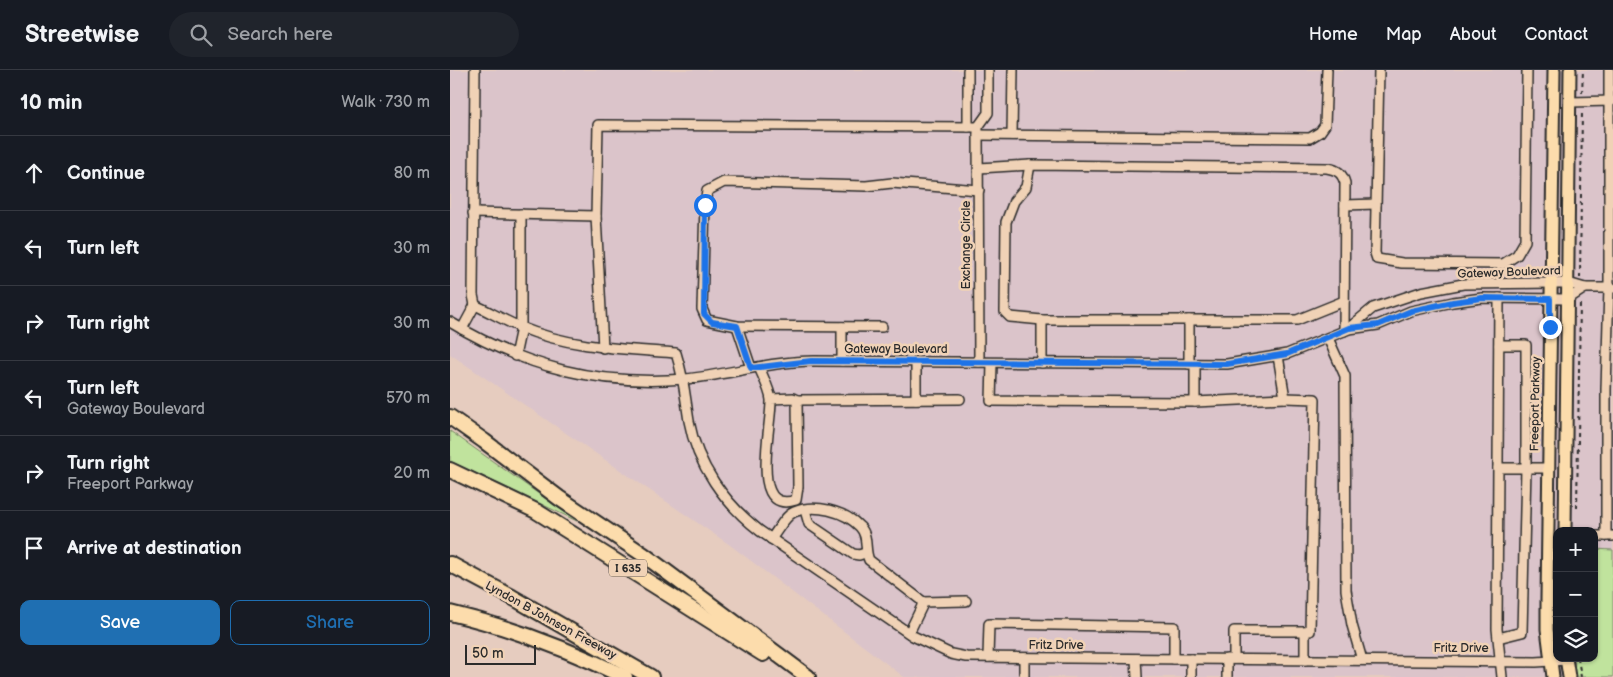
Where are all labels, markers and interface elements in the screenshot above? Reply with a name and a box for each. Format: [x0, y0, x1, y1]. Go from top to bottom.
search box [169, 12, 519, 57]
text: Streetwise [25, 20, 139, 49]
icon: search [187, 21, 215, 49]
text: Search here [227, 23, 333, 46]
text: Home [1309, 24, 1358, 45]
text: Map [1386, 24, 1422, 45]
text: About [1450, 24, 1497, 45]
text: Contact [1525, 24, 1588, 45]
text: 10 min [20, 90, 82, 115]
text: Walk · 730 m [341, 93, 430, 112]
icon: ahead [20, 159, 48, 187]
text: Continue [67, 162, 145, 185]
text: 80 m [394, 164, 430, 183]
route start [694, 194, 717, 217]
street label: Exchange Circle [959, 201, 974, 289]
icon: left [20, 234, 48, 262]
text: Turn left [67, 237, 139, 260]
text: 30 m [393, 239, 430, 258]
street label: Gateway Boulevard [1457, 263, 1561, 282]
icon: right [20, 309, 48, 337]
text: Turn right [67, 312, 150, 335]
text: 30 m [393, 314, 430, 333]
route end [1539, 316, 1562, 339]
street label: Gateway Boulevard [844, 342, 948, 357]
street label: Freeport Parkway [1527, 356, 1544, 452]
text: Turn left [67, 377, 139, 400]
icon: left [20, 384, 48, 412]
text: 570 m [386, 389, 430, 408]
text: Gateway Boulevard [67, 400, 205, 419]
text: Turn right [67, 452, 150, 475]
icon: right [20, 459, 48, 487]
text: 20 m [394, 464, 430, 483]
text: Freeport Parkway [67, 475, 194, 494]
map controls [1553, 527, 1598, 662]
button: + [1553, 527, 1598, 572]
icon: arrive [20, 534, 48, 562]
text: Arrive at destination [67, 537, 242, 560]
road number: I 635 [609, 559, 647, 576]
button: − [1553, 572, 1598, 617]
street label: Lyndon B Johnson Freeway [482, 578, 620, 663]
button: Save [20, 600, 220, 645]
button: Share [230, 600, 430, 645]
button: layers [1553, 617, 1598, 662]
street label: Fritz Drive [1028, 638, 1084, 653]
street label: Fritz Drive [1433, 641, 1489, 656]
scale bar [465, 642, 536, 665]
text: 50 m [472, 645, 504, 662]

